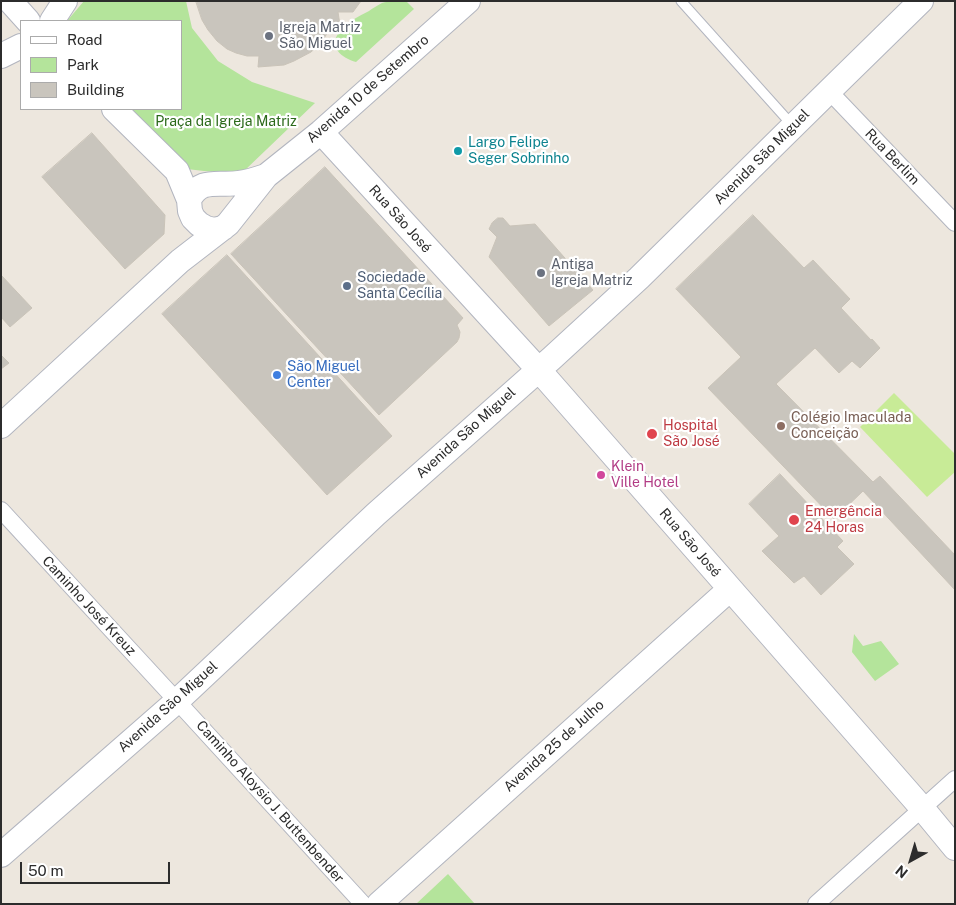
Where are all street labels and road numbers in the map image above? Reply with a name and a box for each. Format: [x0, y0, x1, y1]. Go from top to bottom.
street label: Avenida 10 de Setembro [304, 31, 432, 147]
street label: Avenida São Miguel [711, 106, 813, 208]
street label: Rua Berlim [861, 126, 923, 188]
street label: Rua São José [365, 182, 435, 256]
street label: Avenida São Miguel [413, 384, 519, 482]
street label: Rua São José [656, 505, 724, 581]
street label: Caminho José Kreuz [39, 553, 139, 659]
street label: Avenida São Miguel [115, 658, 221, 756]
street label: Avenida 25 de Julho [500, 697, 608, 795]
street label: Caminho Aloysio J. Buttenbender [193, 717, 347, 887]

